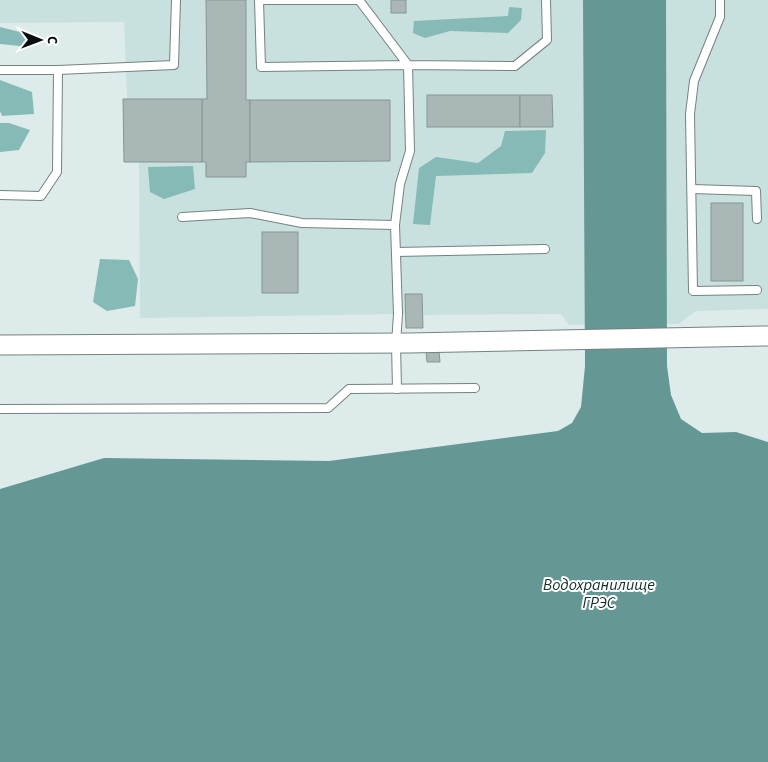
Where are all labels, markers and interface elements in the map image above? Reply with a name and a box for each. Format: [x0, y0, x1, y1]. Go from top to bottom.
north arrow [15, 15, 65, 65]
text: С [42, 36, 62, 44]
water label: Водохранилище ГРЭС [543, 574, 655, 614]

